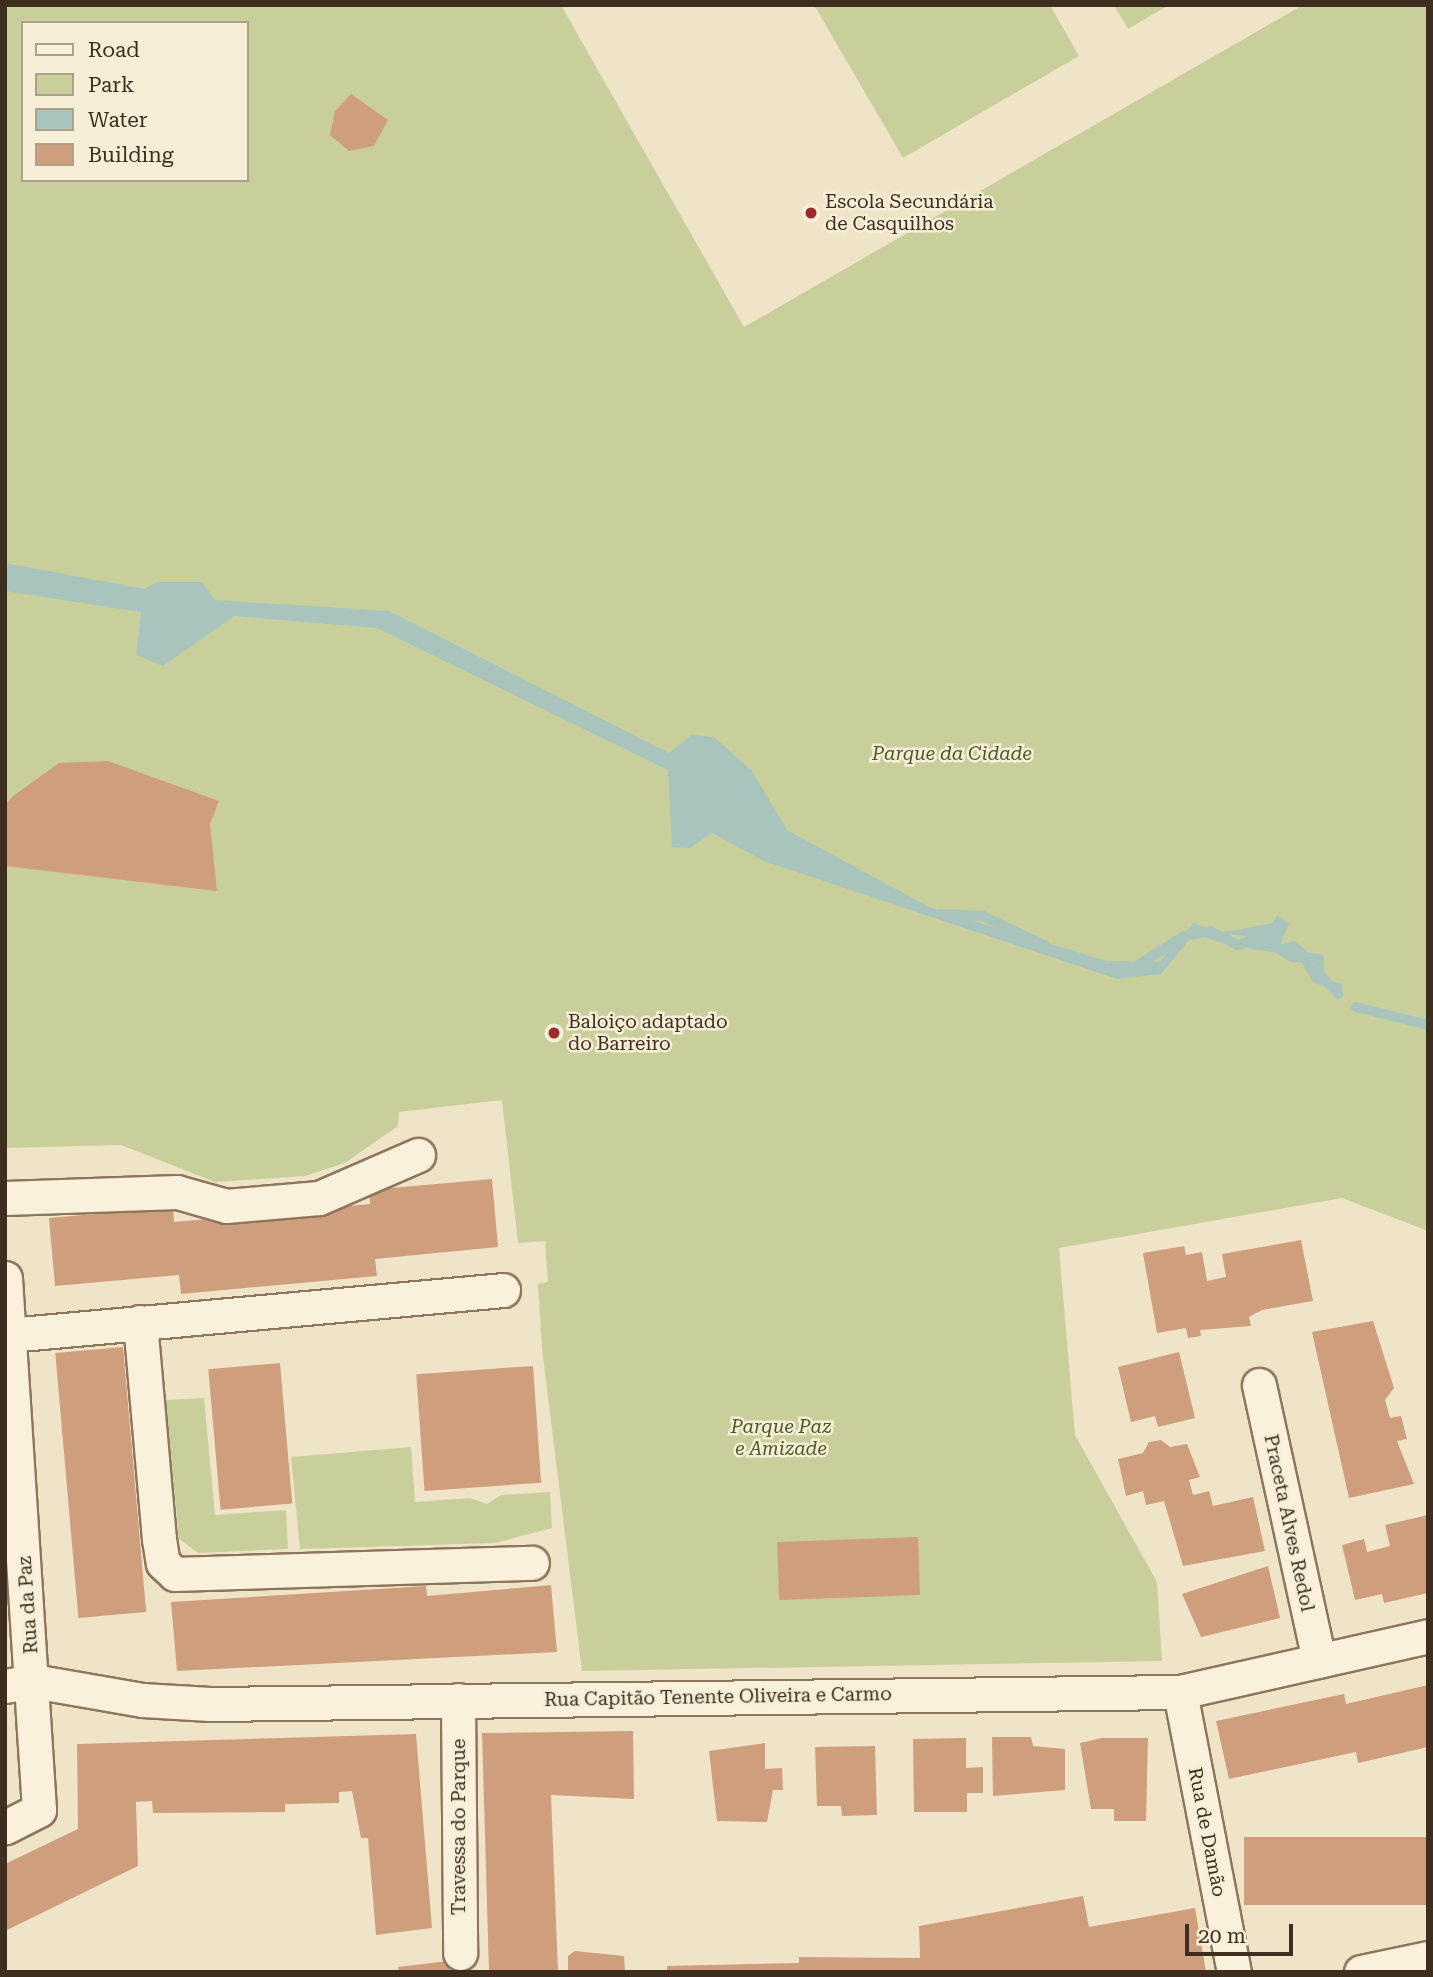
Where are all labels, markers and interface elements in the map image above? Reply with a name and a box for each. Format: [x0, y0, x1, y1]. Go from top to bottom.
legend [21, 21, 248, 182]
text: Road [88, 38, 140, 62]
text: Park [88, 73, 134, 97]
text: Water [88, 108, 147, 132]
text: Building [88, 143, 174, 167]
place label: Escola Secundária de Casquilhos [825, 191, 994, 235]
marker: Escola Secundária de Casquilhos [803, 205, 819, 221]
park label: Parque da Cidade [872, 743, 1032, 765]
place label: Baloiço adaptado do Barreiro [568, 1011, 728, 1055]
marker: Baloiço adaptado do Barreiro [546, 1025, 562, 1041]
park label: Parque Paz e Amizade [731, 1416, 831, 1460]
street label: Praceta Alves Redol [1259, 1432, 1319, 1614]
street label: Rua da Paz [13, 1555, 43, 1655]
street label: Rua Capitão Tenente Oliveira e Carmo [544, 1683, 892, 1711]
street label: Travessa do Parque [448, 1739, 470, 1915]
street label: Rua de Damão [1183, 1765, 1231, 1899]
scale bar [1188, 1910, 1296, 1954]
text: 20 m [1198, 1924, 1246, 1948]

